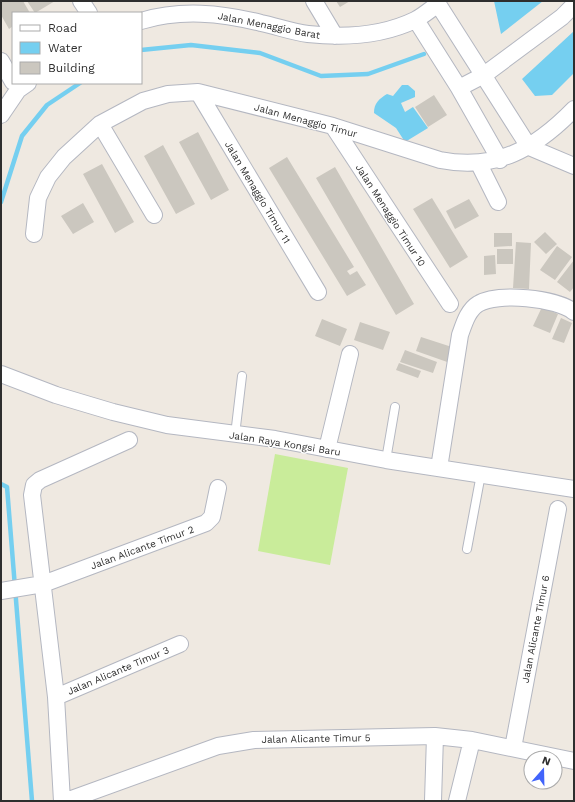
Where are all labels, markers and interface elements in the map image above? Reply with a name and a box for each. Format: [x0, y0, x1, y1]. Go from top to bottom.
street label: Jalan Menaggio Barat [217, 10, 322, 41]
legend [12, 12, 142, 84]
text: Road [48, 21, 77, 35]
text: Water [48, 41, 83, 55]
text: Building [48, 61, 95, 75]
street label: Jalan Menaggio Timur [253, 101, 359, 140]
street label: Jalan Menaggio Timur 11 [223, 139, 292, 245]
street label: Jalan Menaggio Timur 10 [353, 162, 428, 268]
street label: Jalan Raya Kongsi Baru [228, 429, 341, 458]
street label: Jalan Alicante Timur 2 [89, 524, 196, 571]
street label: Jalan Alicante Timur 6 [520, 574, 551, 684]
street label: Jalan Alicante Timur 3 [66, 644, 171, 697]
street label: Jalan Alicante Timur 5 [261, 732, 371, 745]
north arrow [523, 750, 563, 790]
text: N [540, 754, 552, 769]

